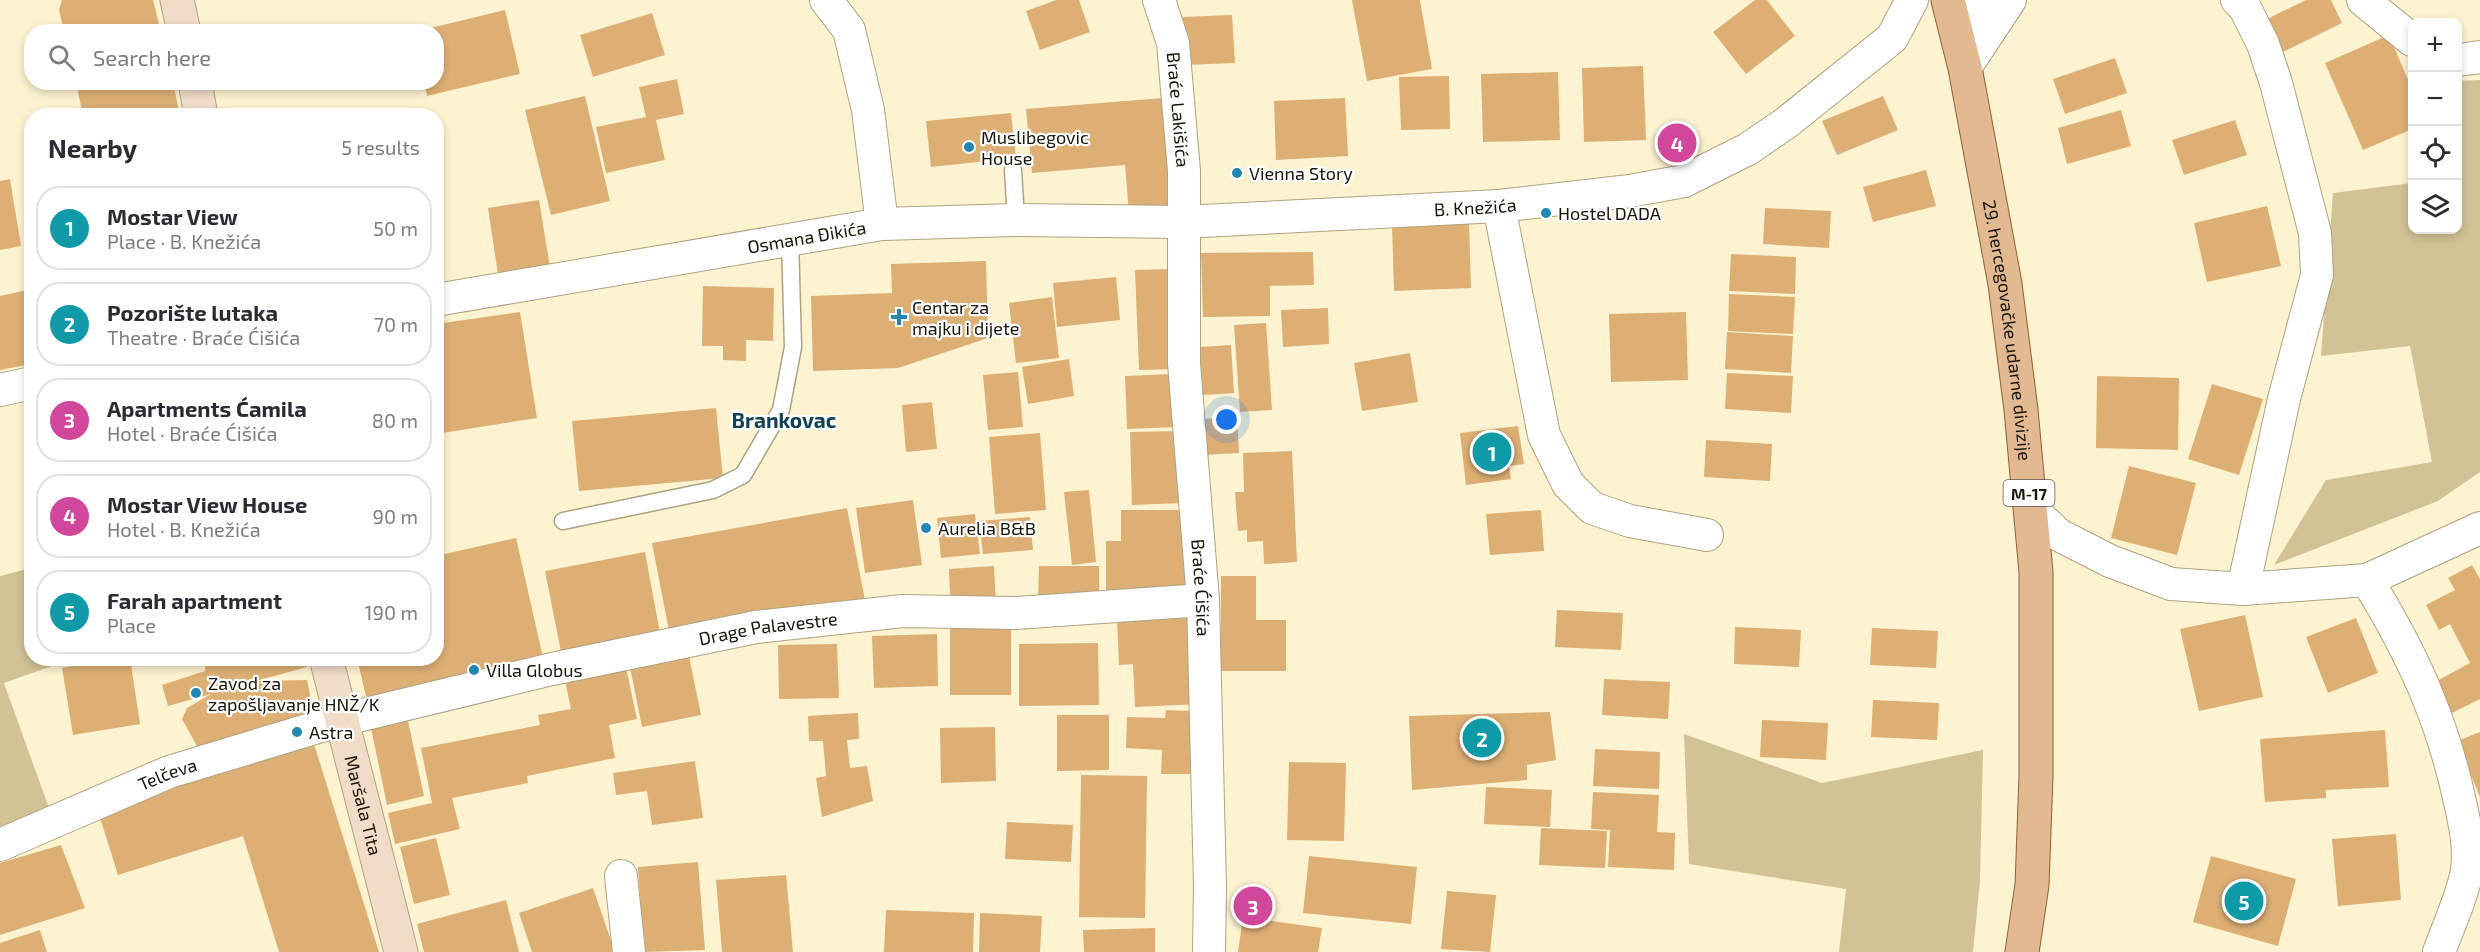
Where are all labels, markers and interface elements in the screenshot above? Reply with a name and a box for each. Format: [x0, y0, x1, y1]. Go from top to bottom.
map controls [2408, 18, 2462, 234]
button: + [2408, 18, 2462, 72]
search box [24, 24, 444, 90]
icon: search [45, 41, 78, 74]
text: Search here [93, 44, 211, 70]
street label: Braće Lakišića [1163, 51, 1195, 168]
button: − [2408, 72, 2462, 126]
pin: 4 [1658, 120, 1696, 166]
place label: Muslibegovic House [981, 126, 1089, 169]
button: locate [2408, 126, 2462, 180]
text: Nearby [48, 132, 137, 163]
text: 5 results [341, 135, 420, 159]
marker: Muslibegovic House [962, 140, 976, 154]
place label: Vienna Story [1249, 162, 1353, 184]
marker: Vienna Story [1230, 166, 1244, 180]
button: layers [2408, 180, 2462, 234]
street label: B. Knežića [1433, 193, 1517, 220]
street label: 29. hercegovačke udarne divizije [1979, 198, 2037, 462]
place label: Hostel DADA [1558, 202, 1662, 224]
text: Mostar View [107, 203, 238, 229]
marker: Hostel DADA [1539, 206, 1553, 220]
text: 1 [65, 216, 74, 240]
text: 50 m [373, 216, 418, 240]
street label: Osmana Đikića [746, 216, 868, 258]
text: Place · B. Knežića [107, 229, 261, 253]
place label: Centar za majku i dijete [912, 296, 1020, 339]
text: Pozorište lutaka [107, 299, 278, 325]
marker: Centar za majku i dijete [890, 308, 908, 326]
text: 2 [64, 312, 75, 336]
text: 70 m [374, 312, 418, 336]
text: Theatre · Braće Ćišića [107, 325, 300, 349]
text: Apartments Ćamila [107, 395, 307, 421]
your location [1212, 405, 1241, 434]
district label: Brankovac [732, 407, 837, 432]
text: 3 [64, 408, 75, 432]
text: 80 m [372, 408, 418, 432]
text: Hotel · Braće Ćišića [107, 421, 278, 445]
pin: 1 [1472, 430, 1512, 474]
road number: M-17 [2004, 480, 2054, 506]
text: Mostar View House [107, 491, 307, 517]
text: 4 [63, 504, 76, 528]
text: 90 m [373, 504, 418, 528]
text: Hotel · B. Knežića [107, 517, 261, 541]
place label: Aurelia B&B [938, 517, 1036, 539]
marker: Aurelia B&B [919, 521, 933, 535]
street label: Braće Ćišića [1187, 538, 1215, 637]
text: Farah apartment [107, 587, 282, 613]
text: 5 [64, 600, 75, 624]
text: 190 m [365, 600, 418, 624]
street label: Drage Palavestre [697, 607, 839, 650]
text: Place [107, 613, 156, 637]
place label: Villa Globus [486, 659, 583, 681]
marker: Villa Globus [467, 663, 481, 677]
place label: Zavod za zapošljavanje HNŽ/K [208, 672, 380, 715]
marker: Zavod za zapošljavanje HNŽ/K [189, 686, 203, 700]
pin: 2 [1462, 716, 1502, 760]
place label: Astra [309, 721, 353, 743]
marker: Astra [290, 725, 304, 739]
street label: Telčeva [135, 753, 199, 795]
street label: Maršala Tita [340, 753, 387, 858]
pin: 5 [2224, 878, 2264, 924]
pin: 3 [1234, 884, 1272, 928]

